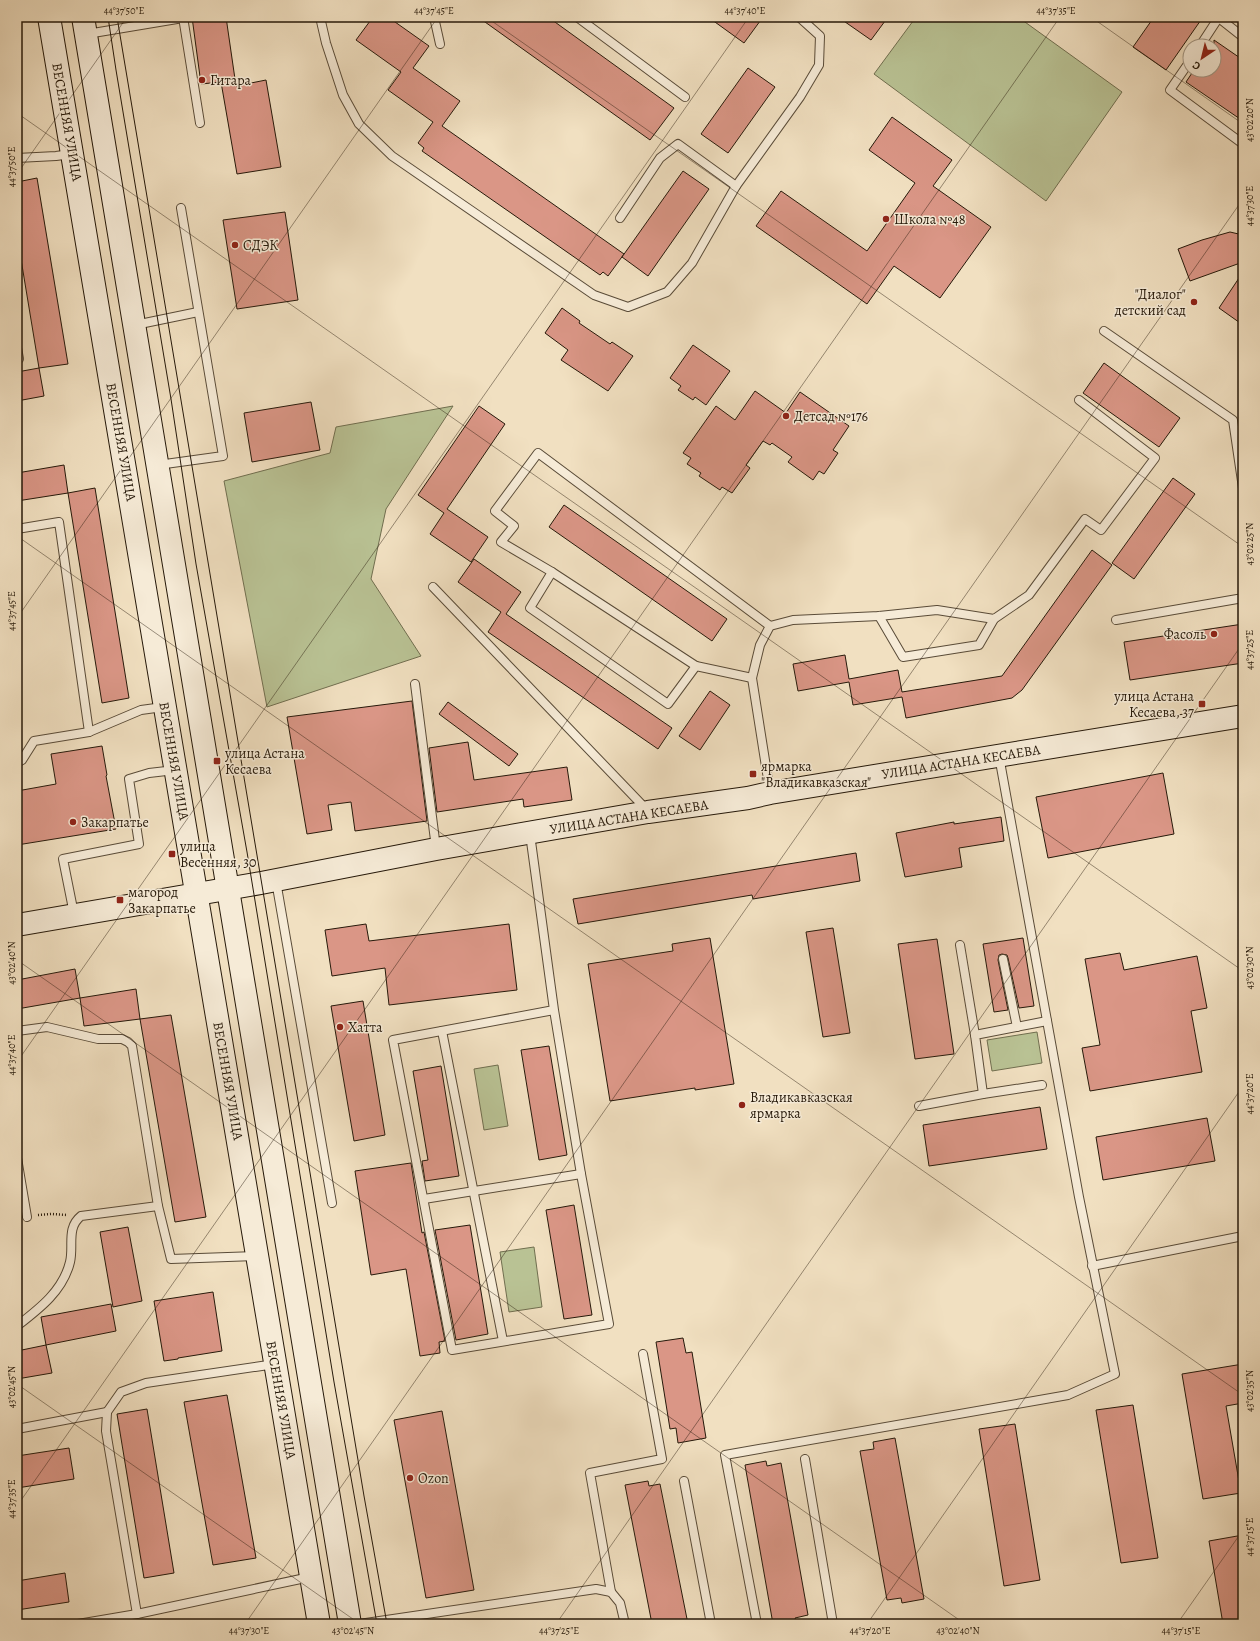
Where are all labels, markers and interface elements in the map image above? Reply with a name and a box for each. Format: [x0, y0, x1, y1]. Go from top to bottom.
text: 44°37'50"E [104, 4, 144, 17]
text: 44°37'45"E [414, 4, 454, 17]
text: 44°37'40"E [725, 4, 766, 17]
text: 44°37'35"E [1036, 4, 1076, 17]
north arrow [1182, 38, 1222, 78]
text: С [1189, 58, 1204, 74]
street label: ВЕСЕННЯЯ УЛИЦА [47, 61, 87, 183]
place label: Гитара [210, 71, 252, 90]
marker: Гитара [197, 75, 207, 85]
text: 43°02'20"N [1243, 98, 1256, 142]
text: 44°37'50"E [5, 147, 18, 187]
text: 44°37'30"E [1243, 186, 1256, 226]
place label: Школа №48 [894, 210, 966, 229]
marker: Школа №48 [881, 214, 891, 224]
place label: СДЭК [243, 236, 278, 255]
marker: СДЭК [230, 240, 240, 250]
place label: "Диалог" детский сад [1114, 285, 1186, 320]
marker: "Диалог" детский сад [1189, 297, 1199, 307]
street label: ВЕСЕННЯЯ УЛИЦА [101, 381, 141, 503]
place label: Детсад №176 [794, 407, 868, 426]
marker: Детсад №176 [781, 411, 791, 421]
text: 43°02'25"N [1243, 523, 1256, 565]
text: 44°37'45"E [5, 591, 18, 631]
place label: Фасоль [1164, 625, 1206, 644]
marker: Фасоль [1209, 629, 1219, 639]
text: 44°37'25"E [1243, 630, 1256, 670]
place label: улица Астана Кесаева, 37 [1113, 687, 1195, 722]
marker: улица Астана Кесаева, 37 [1197, 699, 1207, 709]
street label: ВЕСЕННЯЯ УЛИЦА [154, 700, 194, 822]
street label: УЛИЦА АСТАНА КЕСАЕВА [880, 740, 1043, 784]
place label: улица Астана Кесаева [224, 744, 305, 779]
marker: улица Астана Кесаева [212, 756, 222, 766]
place label: ярмарка "Владикавказская" [761, 757, 871, 792]
marker: ярмарка "Владикавказская" [748, 769, 758, 779]
street label: УЛИЦА АСТАНА КЕСАЕВА [548, 795, 711, 839]
place label: Закарпатье [81, 813, 149, 832]
marker: Закарпатье [68, 817, 78, 827]
place label: улица Весенняя, 30 [179, 837, 257, 872]
marker: улица Весенняя, 30 [167, 849, 177, 859]
place label: магород Закарпатье [128, 883, 196, 918]
marker: магород Закарпатье [115, 895, 125, 905]
text: 43°02'40"N [5, 941, 18, 985]
text: 43°02'30"N [1243, 946, 1256, 990]
place label: Хатта [348, 1018, 383, 1037]
street label: ВЕСЕННЯЯ УЛИЦА [208, 1020, 248, 1142]
marker: Хатта [335, 1022, 345, 1032]
text: 44°37'40"E [5, 1034, 18, 1075]
text: 44°37'20"E [1243, 1073, 1256, 1115]
place label: Владикавказская ярмарка [750, 1088, 853, 1123]
marker: Владикавказская ярмарка [737, 1100, 747, 1110]
street label: ВЕСЕННЯЯ УЛИЦА [261, 1339, 301, 1461]
text: 43°02'45"N [5, 1366, 18, 1408]
text: 43°02'35"N [1243, 1370, 1256, 1412]
place label: Ozon [418, 1469, 449, 1488]
marker: Ozon [405, 1473, 415, 1483]
text: 44°37'35"E [5, 1479, 18, 1519]
text: 44°37'15"E [1243, 1518, 1256, 1556]
text: 44°37'30"E [229, 1624, 269, 1637]
text: 43°02'45"N [332, 1624, 374, 1637]
text: 44°37'25"E [539, 1624, 579, 1637]
text: 44°37'20"E [849, 1624, 891, 1637]
text: 43°02'40"N [936, 1624, 980, 1637]
text: 44°37'15"E [1162, 1624, 1200, 1637]

